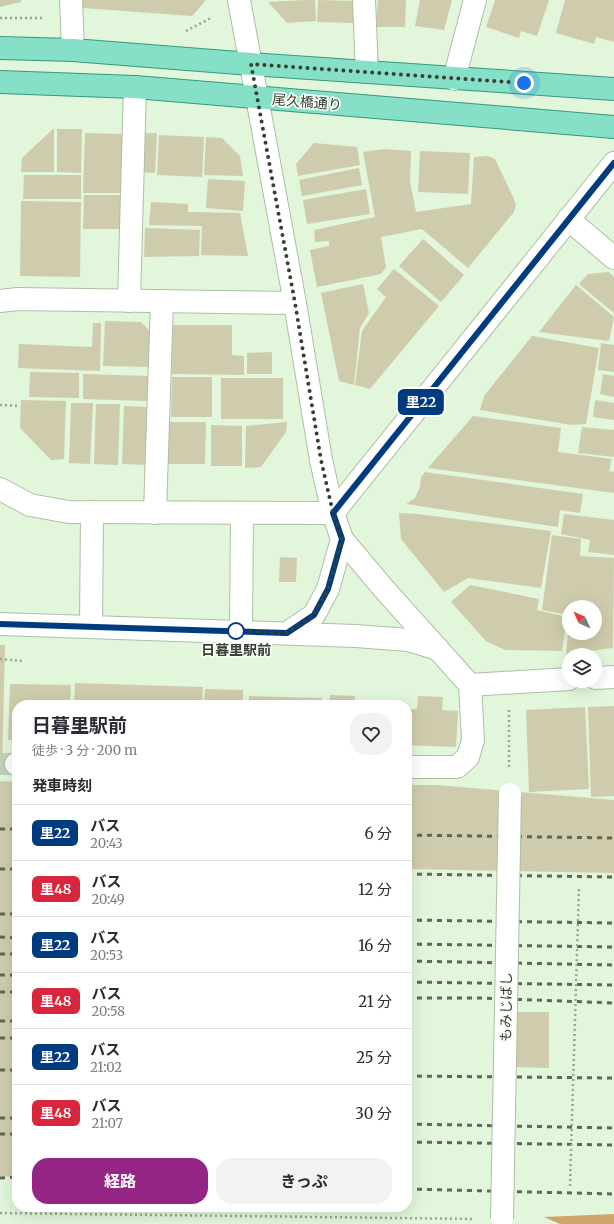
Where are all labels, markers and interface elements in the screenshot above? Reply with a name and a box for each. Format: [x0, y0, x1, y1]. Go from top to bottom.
your location [514, 73, 534, 93]
street label: 尾久橋通り [271, 90, 343, 114]
line badge: 里22 [398, 389, 444, 415]
text: 里22 [406, 393, 436, 411]
north arrow [562, 600, 602, 640]
map controls [562, 600, 602, 688]
marker: 日暮里駅前 [227, 622, 245, 640]
place label: 日暮里駅前 [201, 641, 271, 659]
button: layers [562, 648, 602, 688]
text: 日暮里駅前 [32, 713, 127, 737]
button: heart [350, 713, 392, 755]
text: 徒歩 · 3 分 · 200 m [32, 742, 137, 759]
text: 発車時刻 [32, 776, 92, 795]
text: バス [90, 816, 120, 835]
text: 里22 [40, 824, 70, 842]
text: 6 分 [364, 824, 392, 843]
text: 20:43 [90, 835, 123, 852]
text: バス [92, 872, 122, 891]
text: 里48 [40, 880, 72, 898]
text: 12 分 [358, 880, 392, 899]
text: 20:49 [92, 891, 125, 908]
text: バス [90, 928, 120, 947]
text: 里22 [40, 936, 70, 954]
text: 16 分 [358, 936, 392, 955]
text: 20:53 [90, 947, 123, 964]
street label: もみじばし [496, 972, 516, 1042]
text: バス [92, 984, 122, 1003]
text: 里48 [40, 992, 72, 1010]
text: 21 分 [358, 992, 392, 1011]
text: 20:58 [92, 1003, 125, 1020]
text: バス [90, 1040, 120, 1059]
text: 里22 [40, 1048, 70, 1066]
text: 25 分 [356, 1048, 392, 1067]
text: 21:02 [90, 1059, 122, 1076]
text: バス [92, 1096, 122, 1115]
text: 里48 [40, 1104, 72, 1122]
text: 30 分 [355, 1104, 392, 1123]
text: 21:07 [92, 1115, 123, 1132]
button: 経路 [32, 1158, 208, 1204]
button: きっぷ [216, 1158, 392, 1204]

